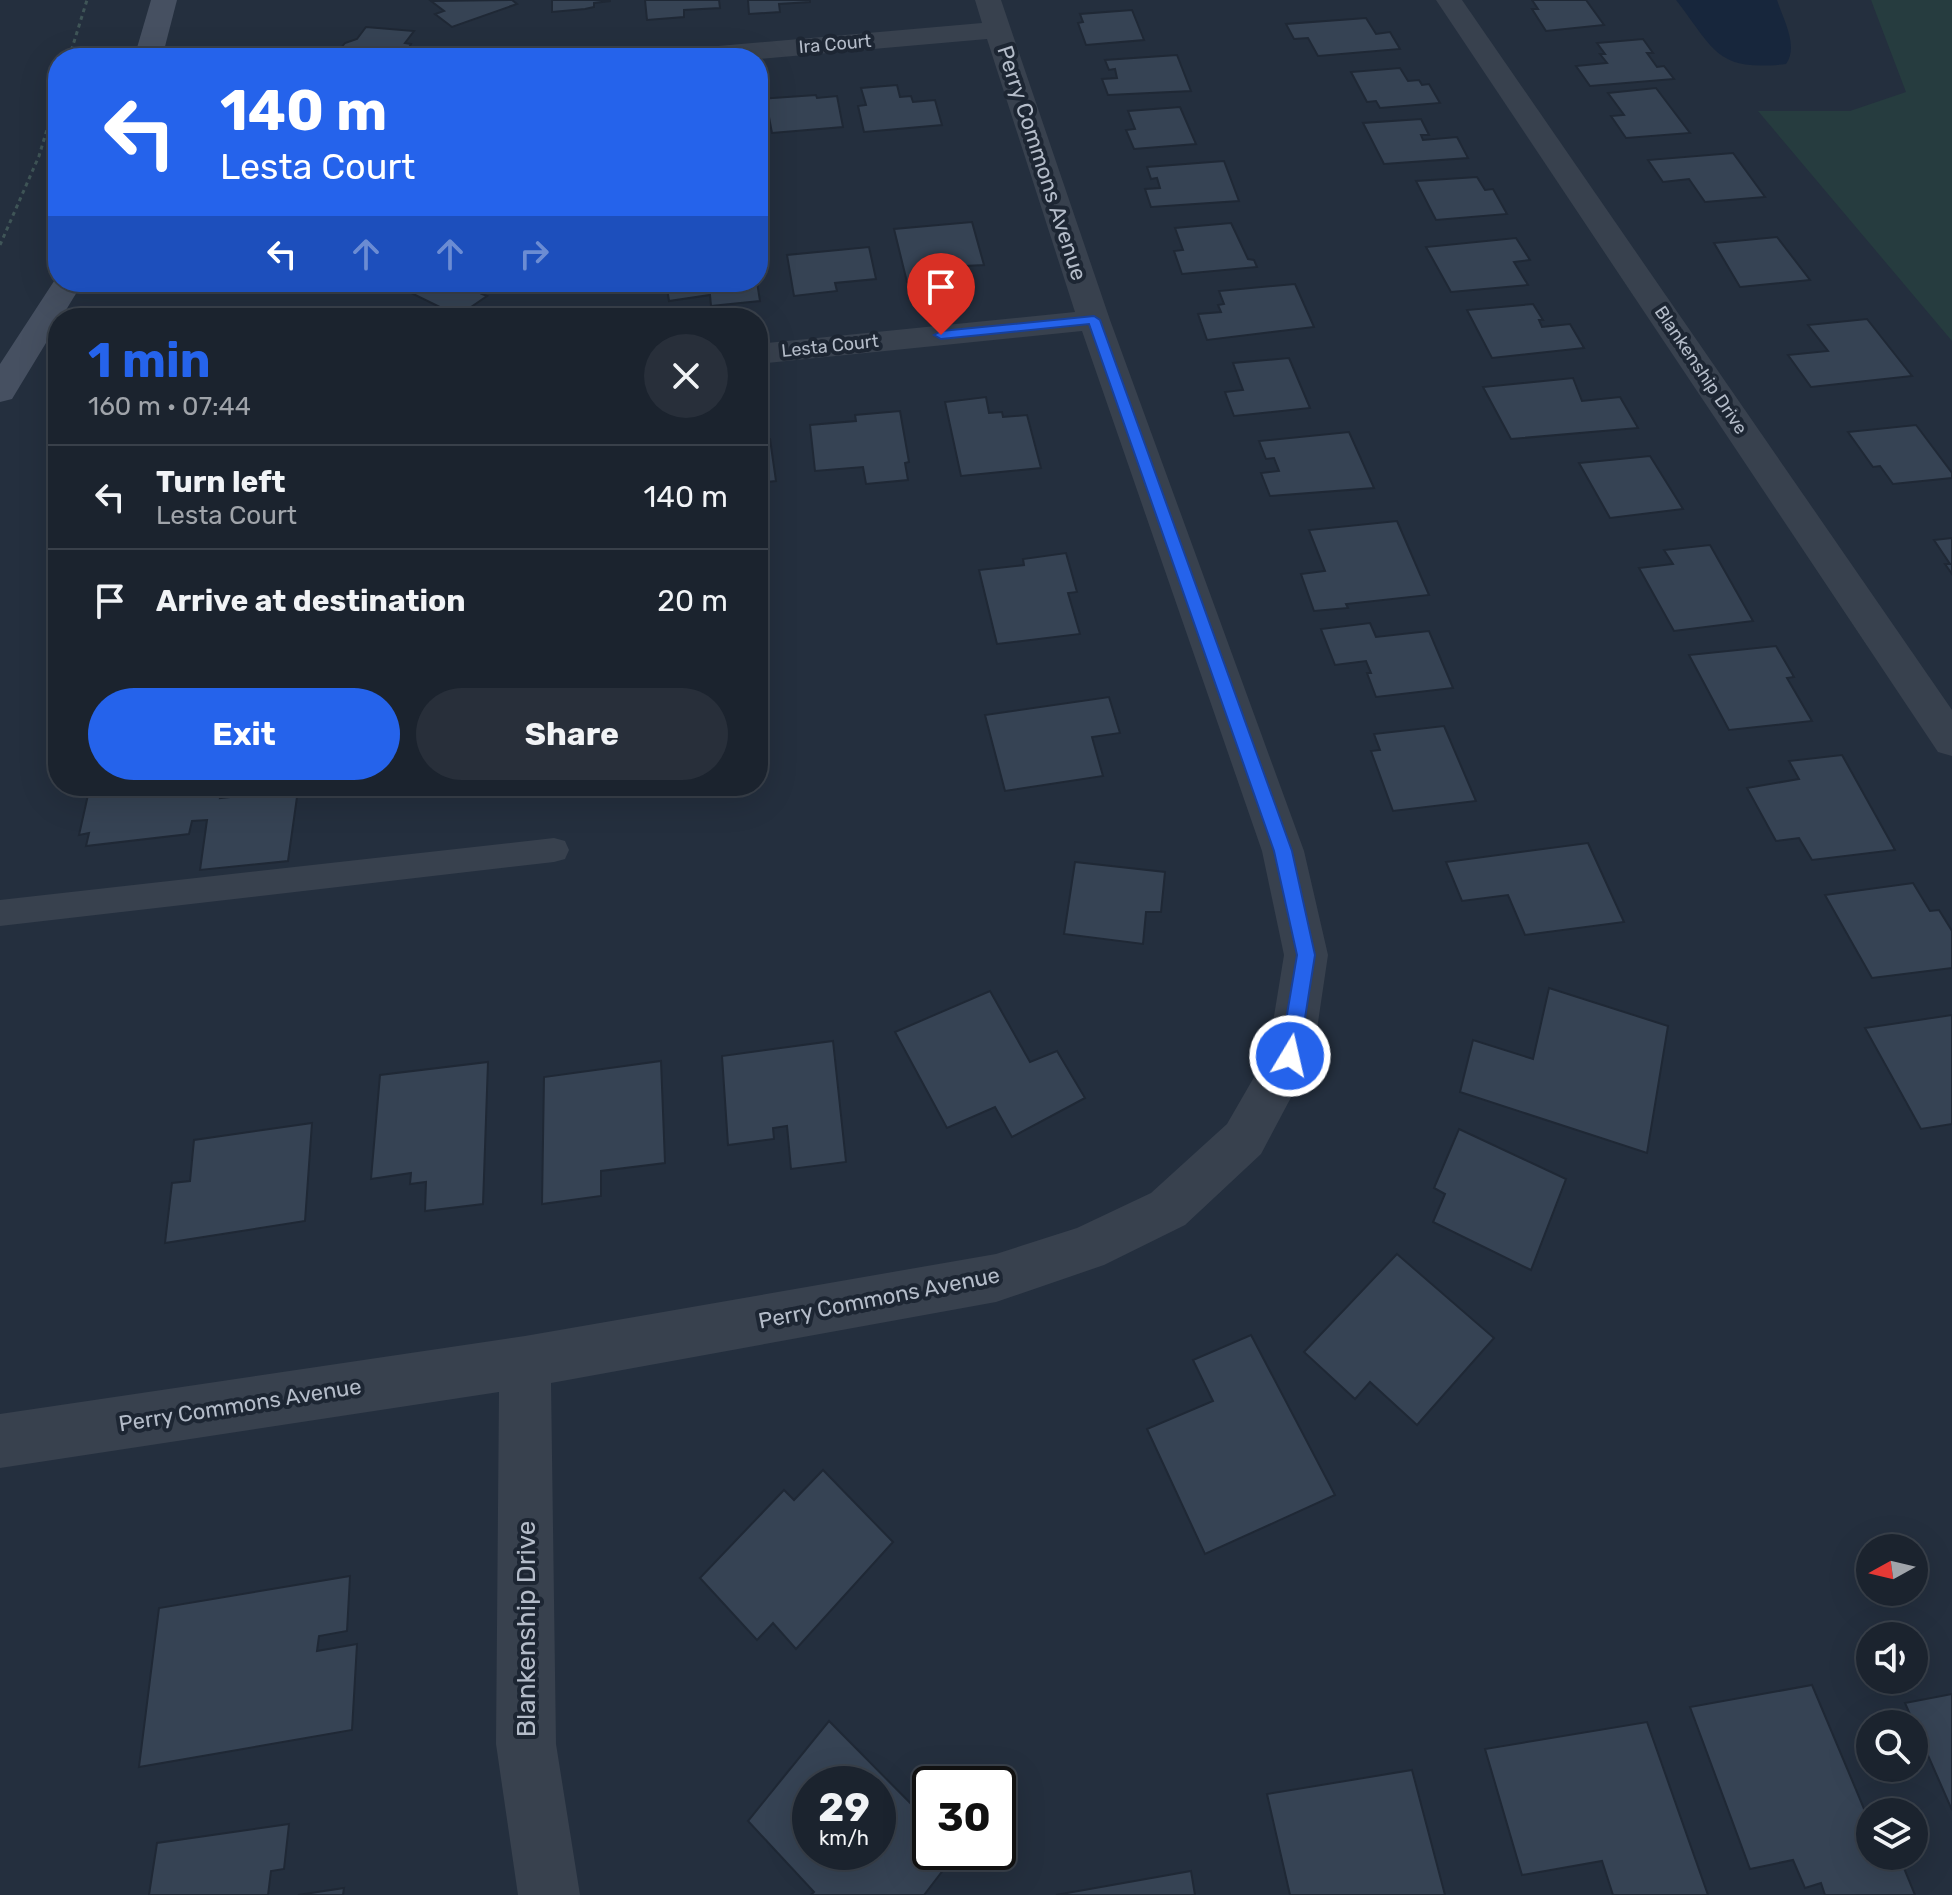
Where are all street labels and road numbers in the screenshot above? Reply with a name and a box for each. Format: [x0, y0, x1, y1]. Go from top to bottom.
street label: Ira Court [798, 30, 872, 58]
street label: Perry Commons Avenue [991, 42, 1093, 284]
street label: Blankenship Drive [1650, 302, 1752, 438]
street label: Lesta Court [780, 330, 880, 362]
street label: Perry Commons Avenue [756, 1261, 1002, 1335]
street label: Perry Commons Avenue [117, 1372, 363, 1438]
street label: Blankenship Drive [511, 1521, 542, 1737]

